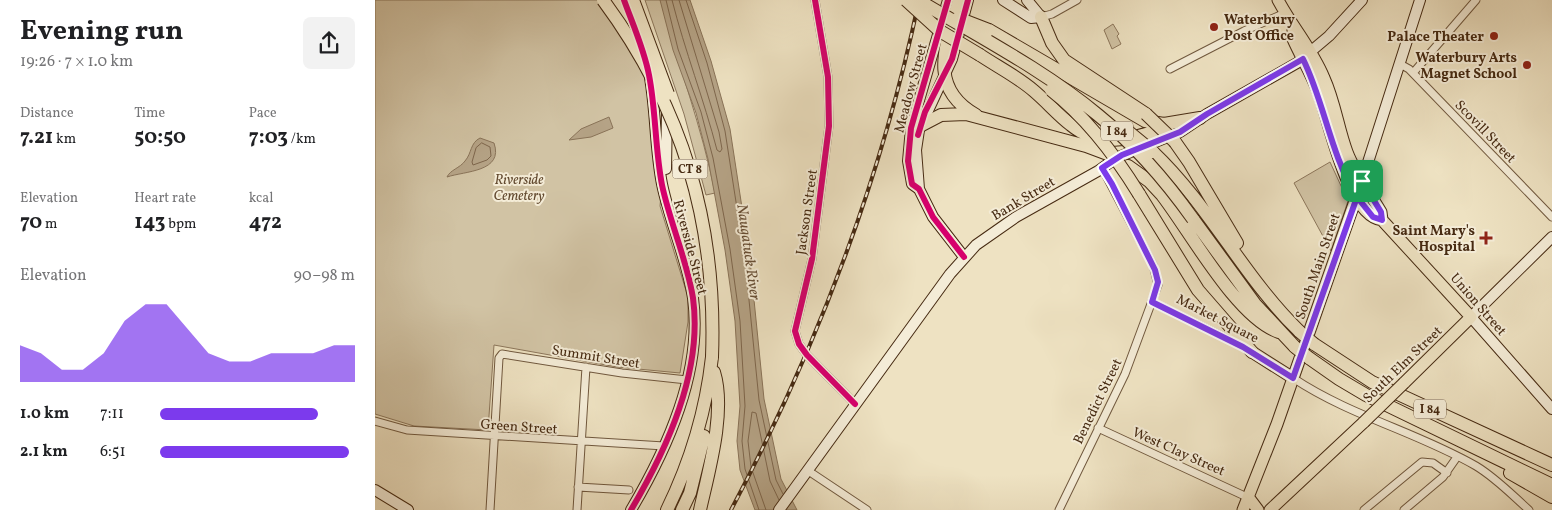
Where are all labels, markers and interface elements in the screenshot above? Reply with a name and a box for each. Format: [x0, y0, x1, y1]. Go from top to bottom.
place label: Waterbury Post Office [1224, 11, 1295, 46]
text: Evening run [20, 12, 184, 51]
button: share [303, 17, 355, 69]
marker: Waterbury Post Office [1208, 21, 1220, 33]
place label: Palace Theater [1387, 28, 1484, 47]
marker: Palace Theater [1488, 30, 1500, 42]
street label: Meadow Street [890, 42, 932, 135]
place label: Waterbury Arts Magnet School [1415, 49, 1517, 84]
text: 19:26 · 7 × 1.0 km [20, 51, 133, 73]
marker: Waterbury Arts Magnet School [1521, 59, 1533, 71]
street label: Scovill Street [1450, 96, 1520, 168]
text: Distance [20, 104, 74, 123]
text: Time [134, 104, 165, 123]
text: Pace [249, 104, 277, 123]
road number: I 84 [1101, 122, 1133, 140]
text: 7.21 [20, 123, 53, 152]
text: 50:50 [134, 123, 186, 152]
text: 7:03 [249, 123, 288, 152]
text: km [53, 130, 76, 149]
text: /km [288, 130, 316, 149]
road number: CT 8 [673, 160, 707, 178]
pin [1341, 160, 1383, 202]
icon: arrive [1348, 167, 1376, 195]
street label: Jackson Street [792, 168, 823, 256]
park label: Riverside Cemetery [493, 171, 545, 206]
street label: Bank Street [988, 173, 1059, 226]
text: Elevation [20, 189, 78, 208]
text: Heart rate [134, 189, 196, 208]
text: kcal [249, 189, 274, 208]
street label: Riverside Street [668, 198, 711, 297]
water label: Naugatuck River [730, 203, 765, 302]
text: 70 [20, 208, 42, 237]
text: 143 [134, 208, 165, 237]
text: 472 [249, 208, 282, 237]
street label: South Main Street [1291, 211, 1346, 322]
text: m [42, 215, 57, 234]
text: bpm [165, 215, 196, 234]
place label: Saint Mary's Hospital [1393, 222, 1475, 257]
marker: Saint Mary's Hospital [1479, 231, 1493, 245]
text: Elevation [20, 265, 87, 287]
text: 90–98 m [293, 265, 355, 287]
street label: Union Street [1445, 270, 1510, 340]
street label: Market Square [1173, 290, 1262, 348]
street label: South Elm Street [1359, 322, 1447, 408]
street label: Summit Street [550, 341, 641, 374]
street label: Benedict Street [1069, 356, 1127, 448]
road number: I 84 [1414, 399, 1446, 418]
text: 1.0 km [20, 403, 69, 425]
text: 7:11 [100, 403, 124, 425]
street label: Green Street [480, 415, 558, 440]
street label: West Clay Street [1129, 423, 1228, 481]
text: 2.1 km [20, 441, 68, 463]
text: 6:51 [100, 441, 126, 463]

